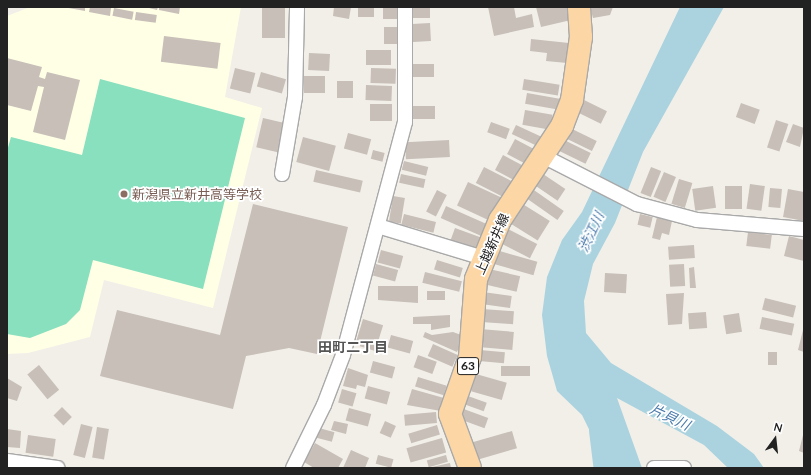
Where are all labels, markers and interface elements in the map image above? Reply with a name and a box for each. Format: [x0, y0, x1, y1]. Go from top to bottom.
place label: 新潟県立新井高等学校 [132, 186, 262, 202]
marker: 新潟県立新井高等学校 [119, 189, 129, 199]
water label: 渋江川 [575, 209, 607, 255]
street label: 上越新井線 [472, 211, 512, 277]
district label: 田町二丁目 [318, 339, 388, 355]
road number: 63 [457, 356, 479, 376]
water label: 片貝川 [647, 401, 693, 433]
north arrow [755, 419, 795, 459]
text: N [772, 420, 784, 434]

